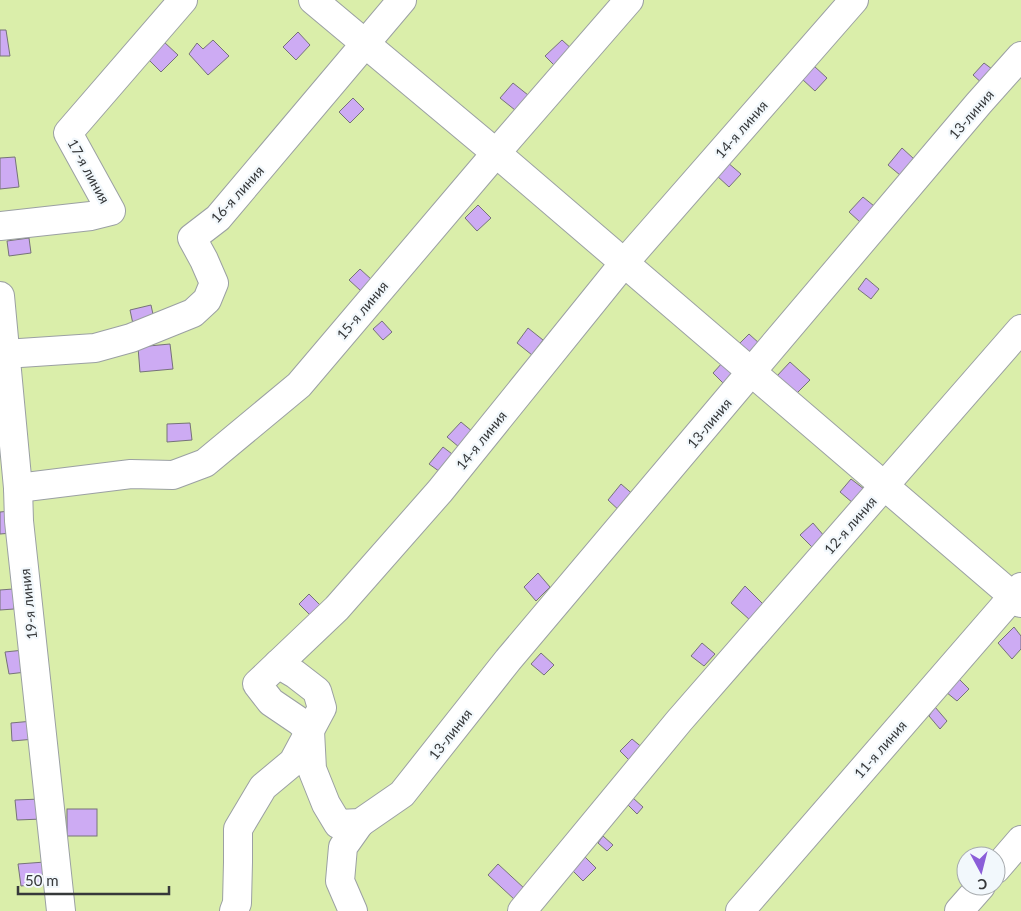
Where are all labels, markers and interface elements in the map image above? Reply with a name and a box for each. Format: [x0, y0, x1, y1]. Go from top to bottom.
street label: 13-линия [945, 86, 997, 142]
street label: 14-я линия [711, 97, 771, 161]
street label: 17-я линия [64, 136, 114, 206]
street label: 16-я линия [207, 162, 267, 226]
street label: 15-я линия [333, 277, 391, 343]
street label: 13-линия [683, 395, 735, 451]
street label: 14-я линия [452, 407, 510, 473]
street label: 12-я линия [820, 493, 880, 557]
street label: 19-я линия [16, 568, 40, 640]
street label: 13-линия [425, 705, 475, 763]
street label: 11-я линия [850, 717, 910, 781]
north arrow [956, 846, 1006, 896]
scale bar [18, 864, 169, 896]
text: 50 m [25, 871, 59, 889]
text: С [976, 875, 988, 893]

